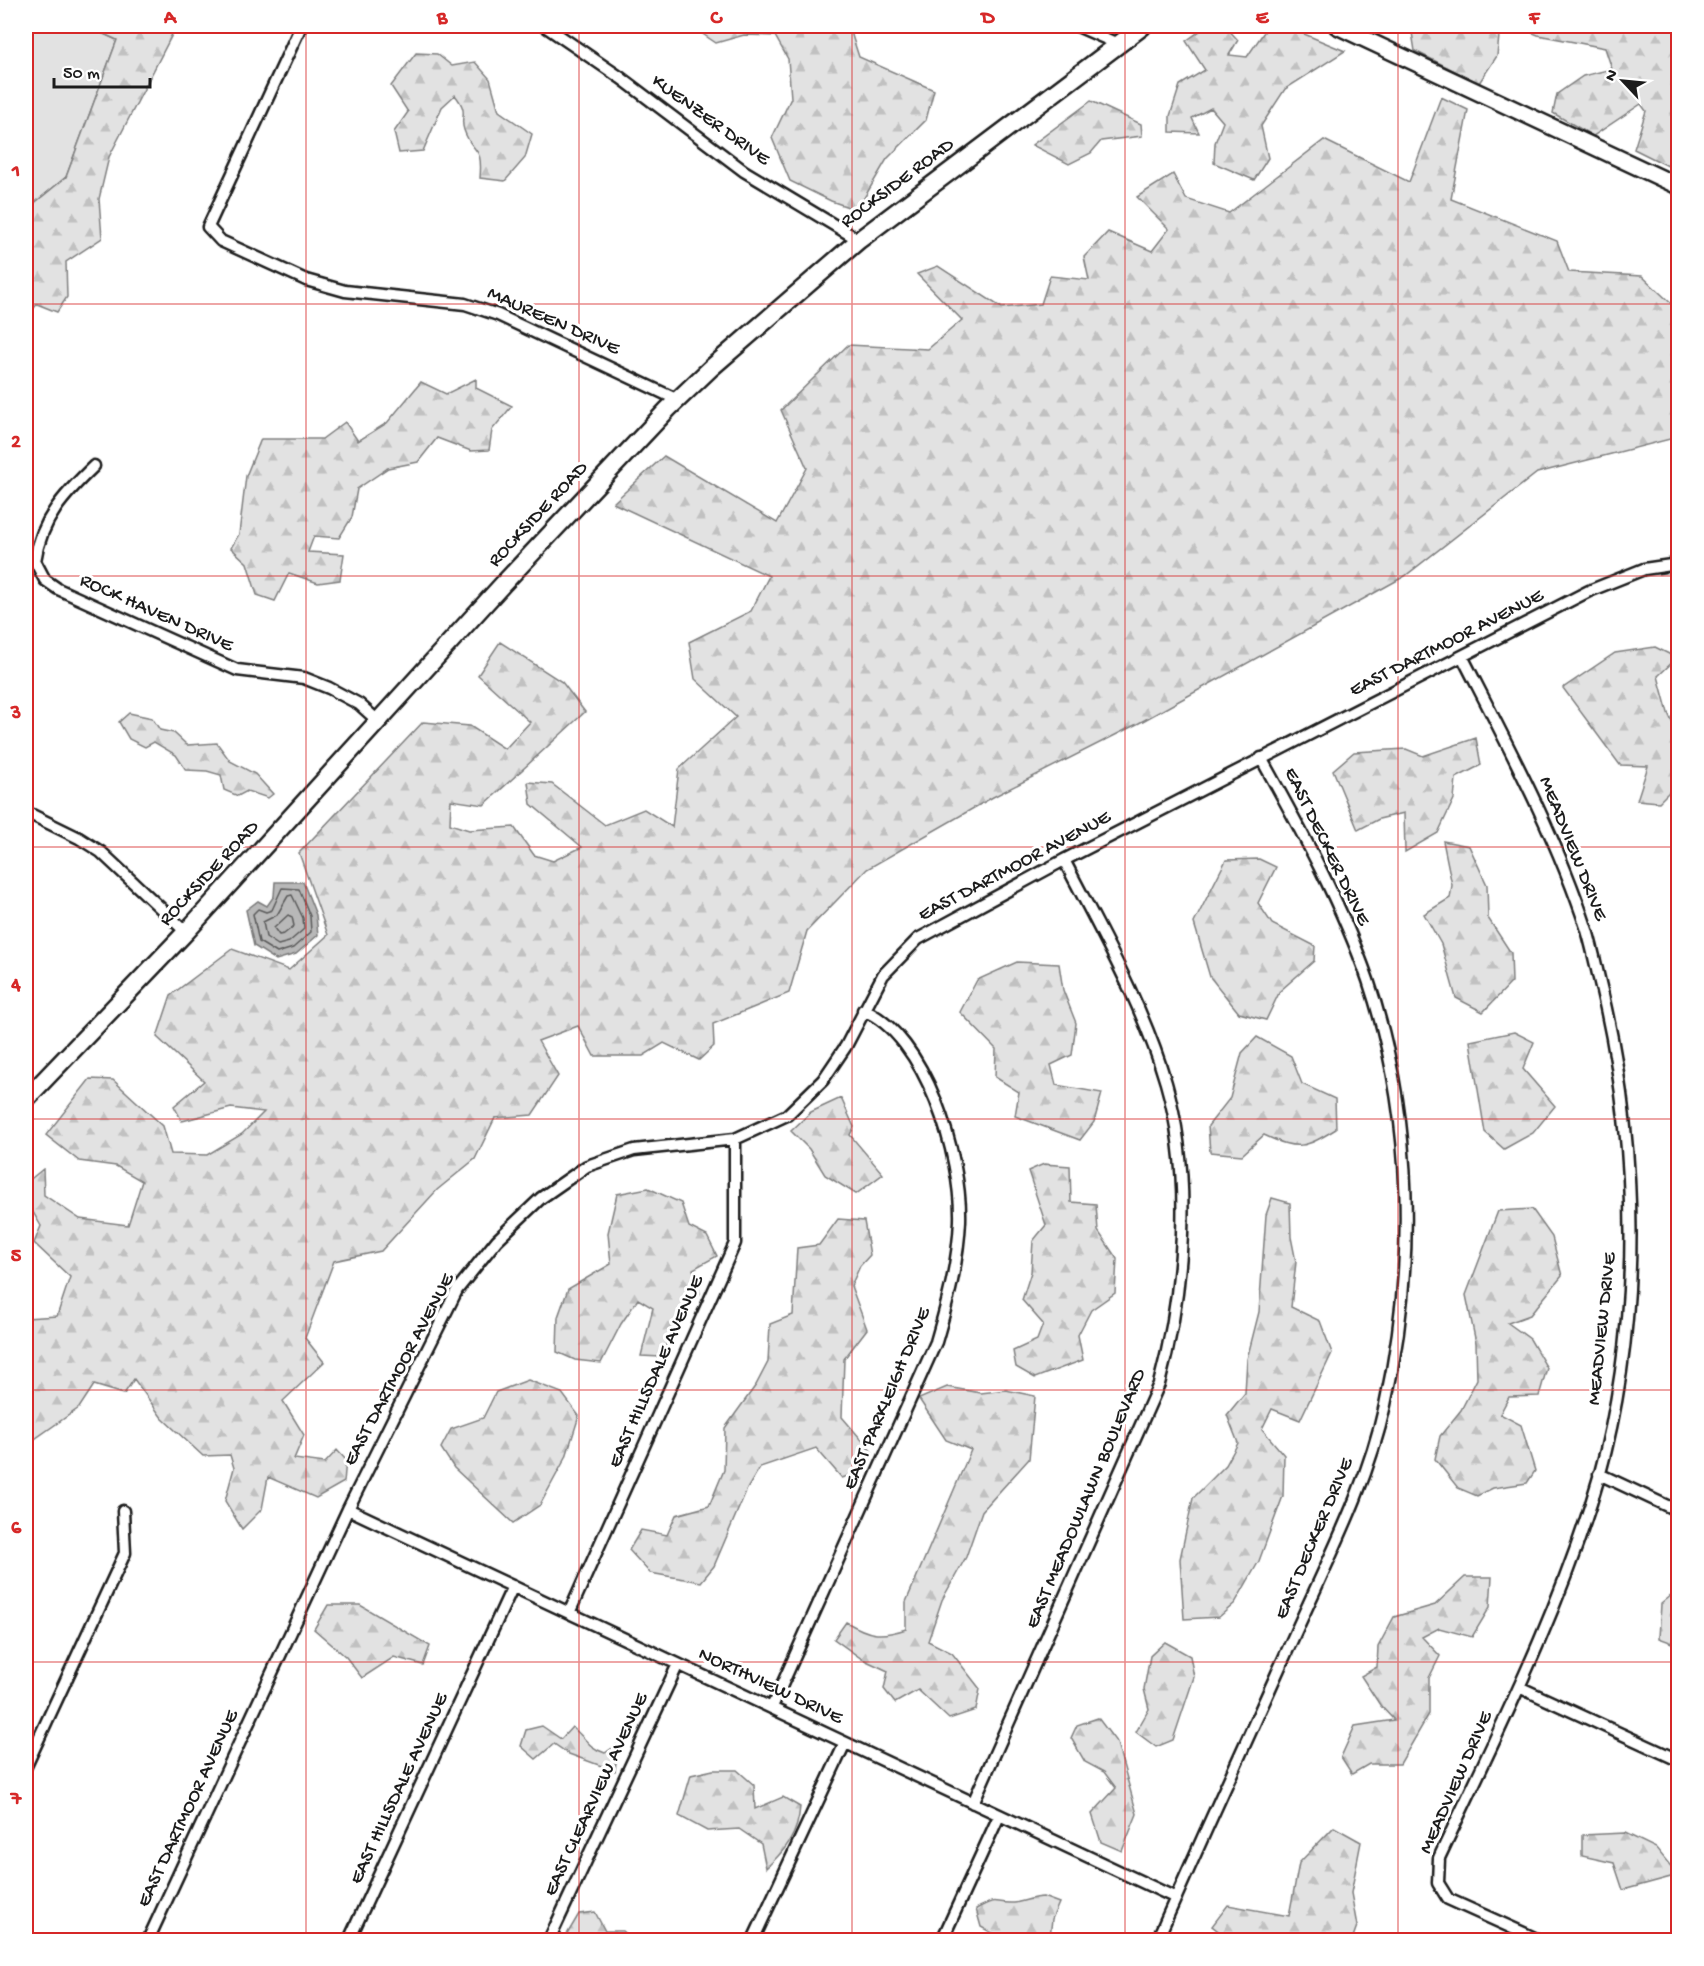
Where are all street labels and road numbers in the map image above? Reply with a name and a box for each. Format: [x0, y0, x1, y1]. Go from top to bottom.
street label: KUENZER DRIVE [646, 70, 775, 173]
street label: ROCKSIDE ROAD [837, 133, 960, 234]
street label: MAUREEN DRIVE [483, 283, 624, 362]
street label: ROCKSIDE ROAD [484, 457, 594, 573]
street label: ROCK HAVEN DRIVE [76, 570, 238, 659]
street label: EAST DARTMOOR AVENUE [1346, 584, 1549, 703]
street label: EAST DECKER DRIVE [1278, 764, 1375, 931]
street label: MEADVIEW DRIVE [1533, 774, 1612, 926]
street label: EAST DARTMOOR AVENUE [915, 806, 1116, 928]
street label: ROCKSIDE ROAD [155, 816, 265, 932]
street label: MEADVIEW DRIVE [1584, 1250, 1623, 1406]
street label: EAST DARTMOOR AVENUE [339, 1269, 461, 1470]
street label: EAST HILLSDALE AVENUE [604, 1271, 710, 1472]
street label: EAST PARKLEIGH DRIVE [839, 1303, 937, 1494]
street label: EAST MEADOWLAWN BOULEVARD [1022, 1365, 1153, 1632]
street label: EAST DECKER DRIVE [1271, 1454, 1360, 1623]
street label: NORTHVIEW DRIVE [694, 1643, 847, 1731]
street label: EAST CLEARVIEW AVENUE [540, 1688, 655, 1900]
street label: EAST HILLSDALE AVENUE [346, 1689, 455, 1888]
street label: EAST DARTMOOR AVENUE [133, 1706, 245, 1911]
street label: MEADVIEW DRIVE [1415, 1707, 1499, 1858]

